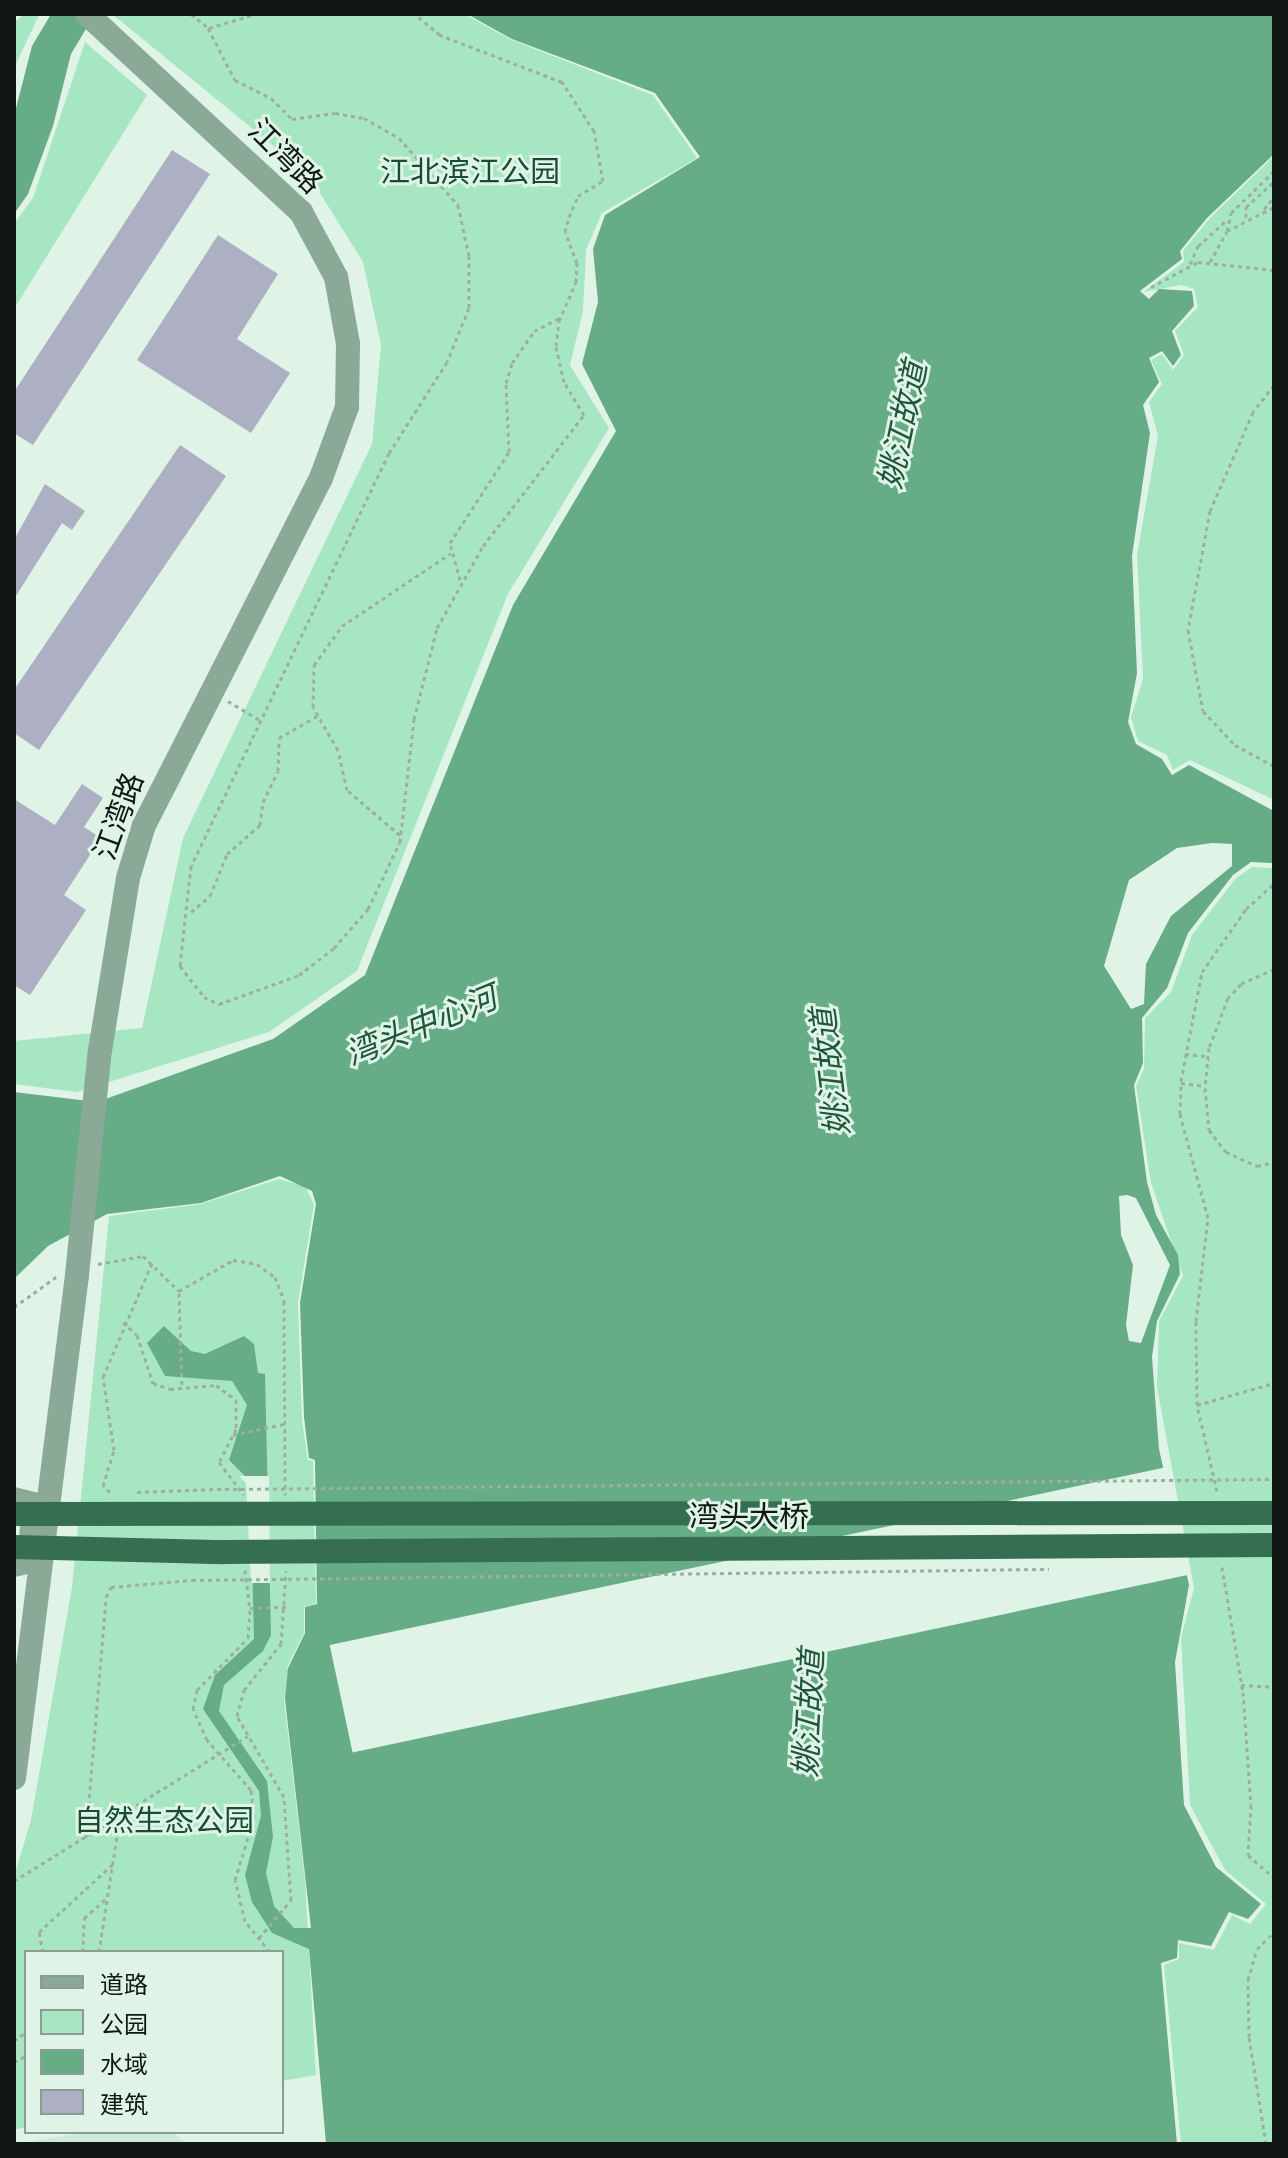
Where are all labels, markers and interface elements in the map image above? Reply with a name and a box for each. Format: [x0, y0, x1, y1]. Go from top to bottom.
street label: 江湾路 [241, 111, 331, 201]
park label: 江北滨江公园 [380, 153, 560, 189]
water label: 姚江故道 [870, 358, 934, 492]
street label: 江湾路 [86, 768, 150, 864]
water label: 湾头中心河 [340, 977, 502, 1073]
water label: 姚江故道 [803, 1006, 857, 1138]
street label: 湾头大桥 [689, 1498, 809, 1534]
water label: 姚江故道 [785, 1648, 831, 1778]
park label: 自然生态公园 [74, 1802, 254, 1838]
legend [24, 1950, 284, 2134]
text: 道路 [100, 1969, 148, 2000]
text: 公园 [100, 2009, 148, 2040]
text: 水域 [100, 2049, 148, 2080]
text: 建筑 [100, 2089, 148, 2120]

